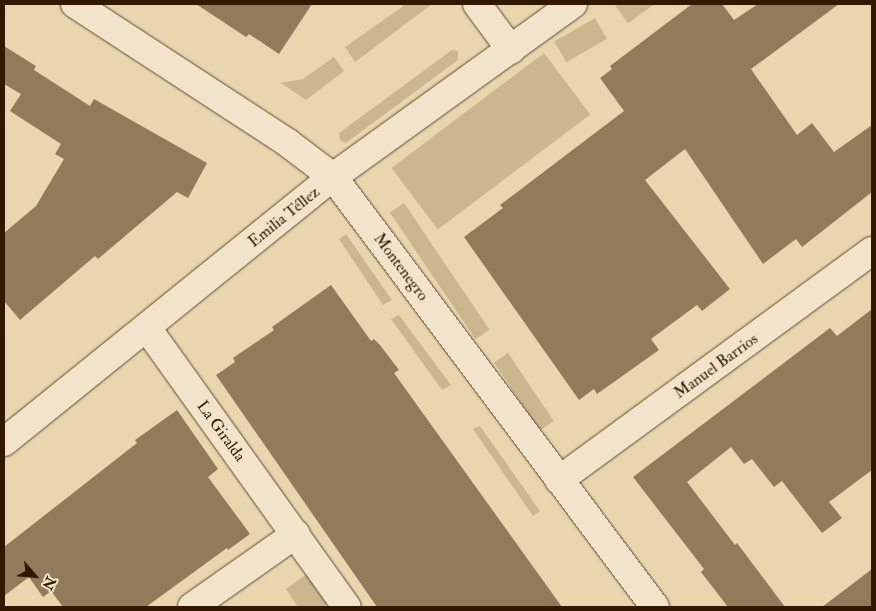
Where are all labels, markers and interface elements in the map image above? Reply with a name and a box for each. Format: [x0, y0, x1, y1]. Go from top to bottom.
street label: Emilia Téllez [245, 182, 323, 252]
street label: Montenegro [369, 230, 433, 304]
street label: Manuel Barrios [670, 329, 762, 403]
street label: La Giralda [193, 397, 249, 465]
north arrow [10, 551, 60, 601]
text: N [38, 574, 59, 592]

